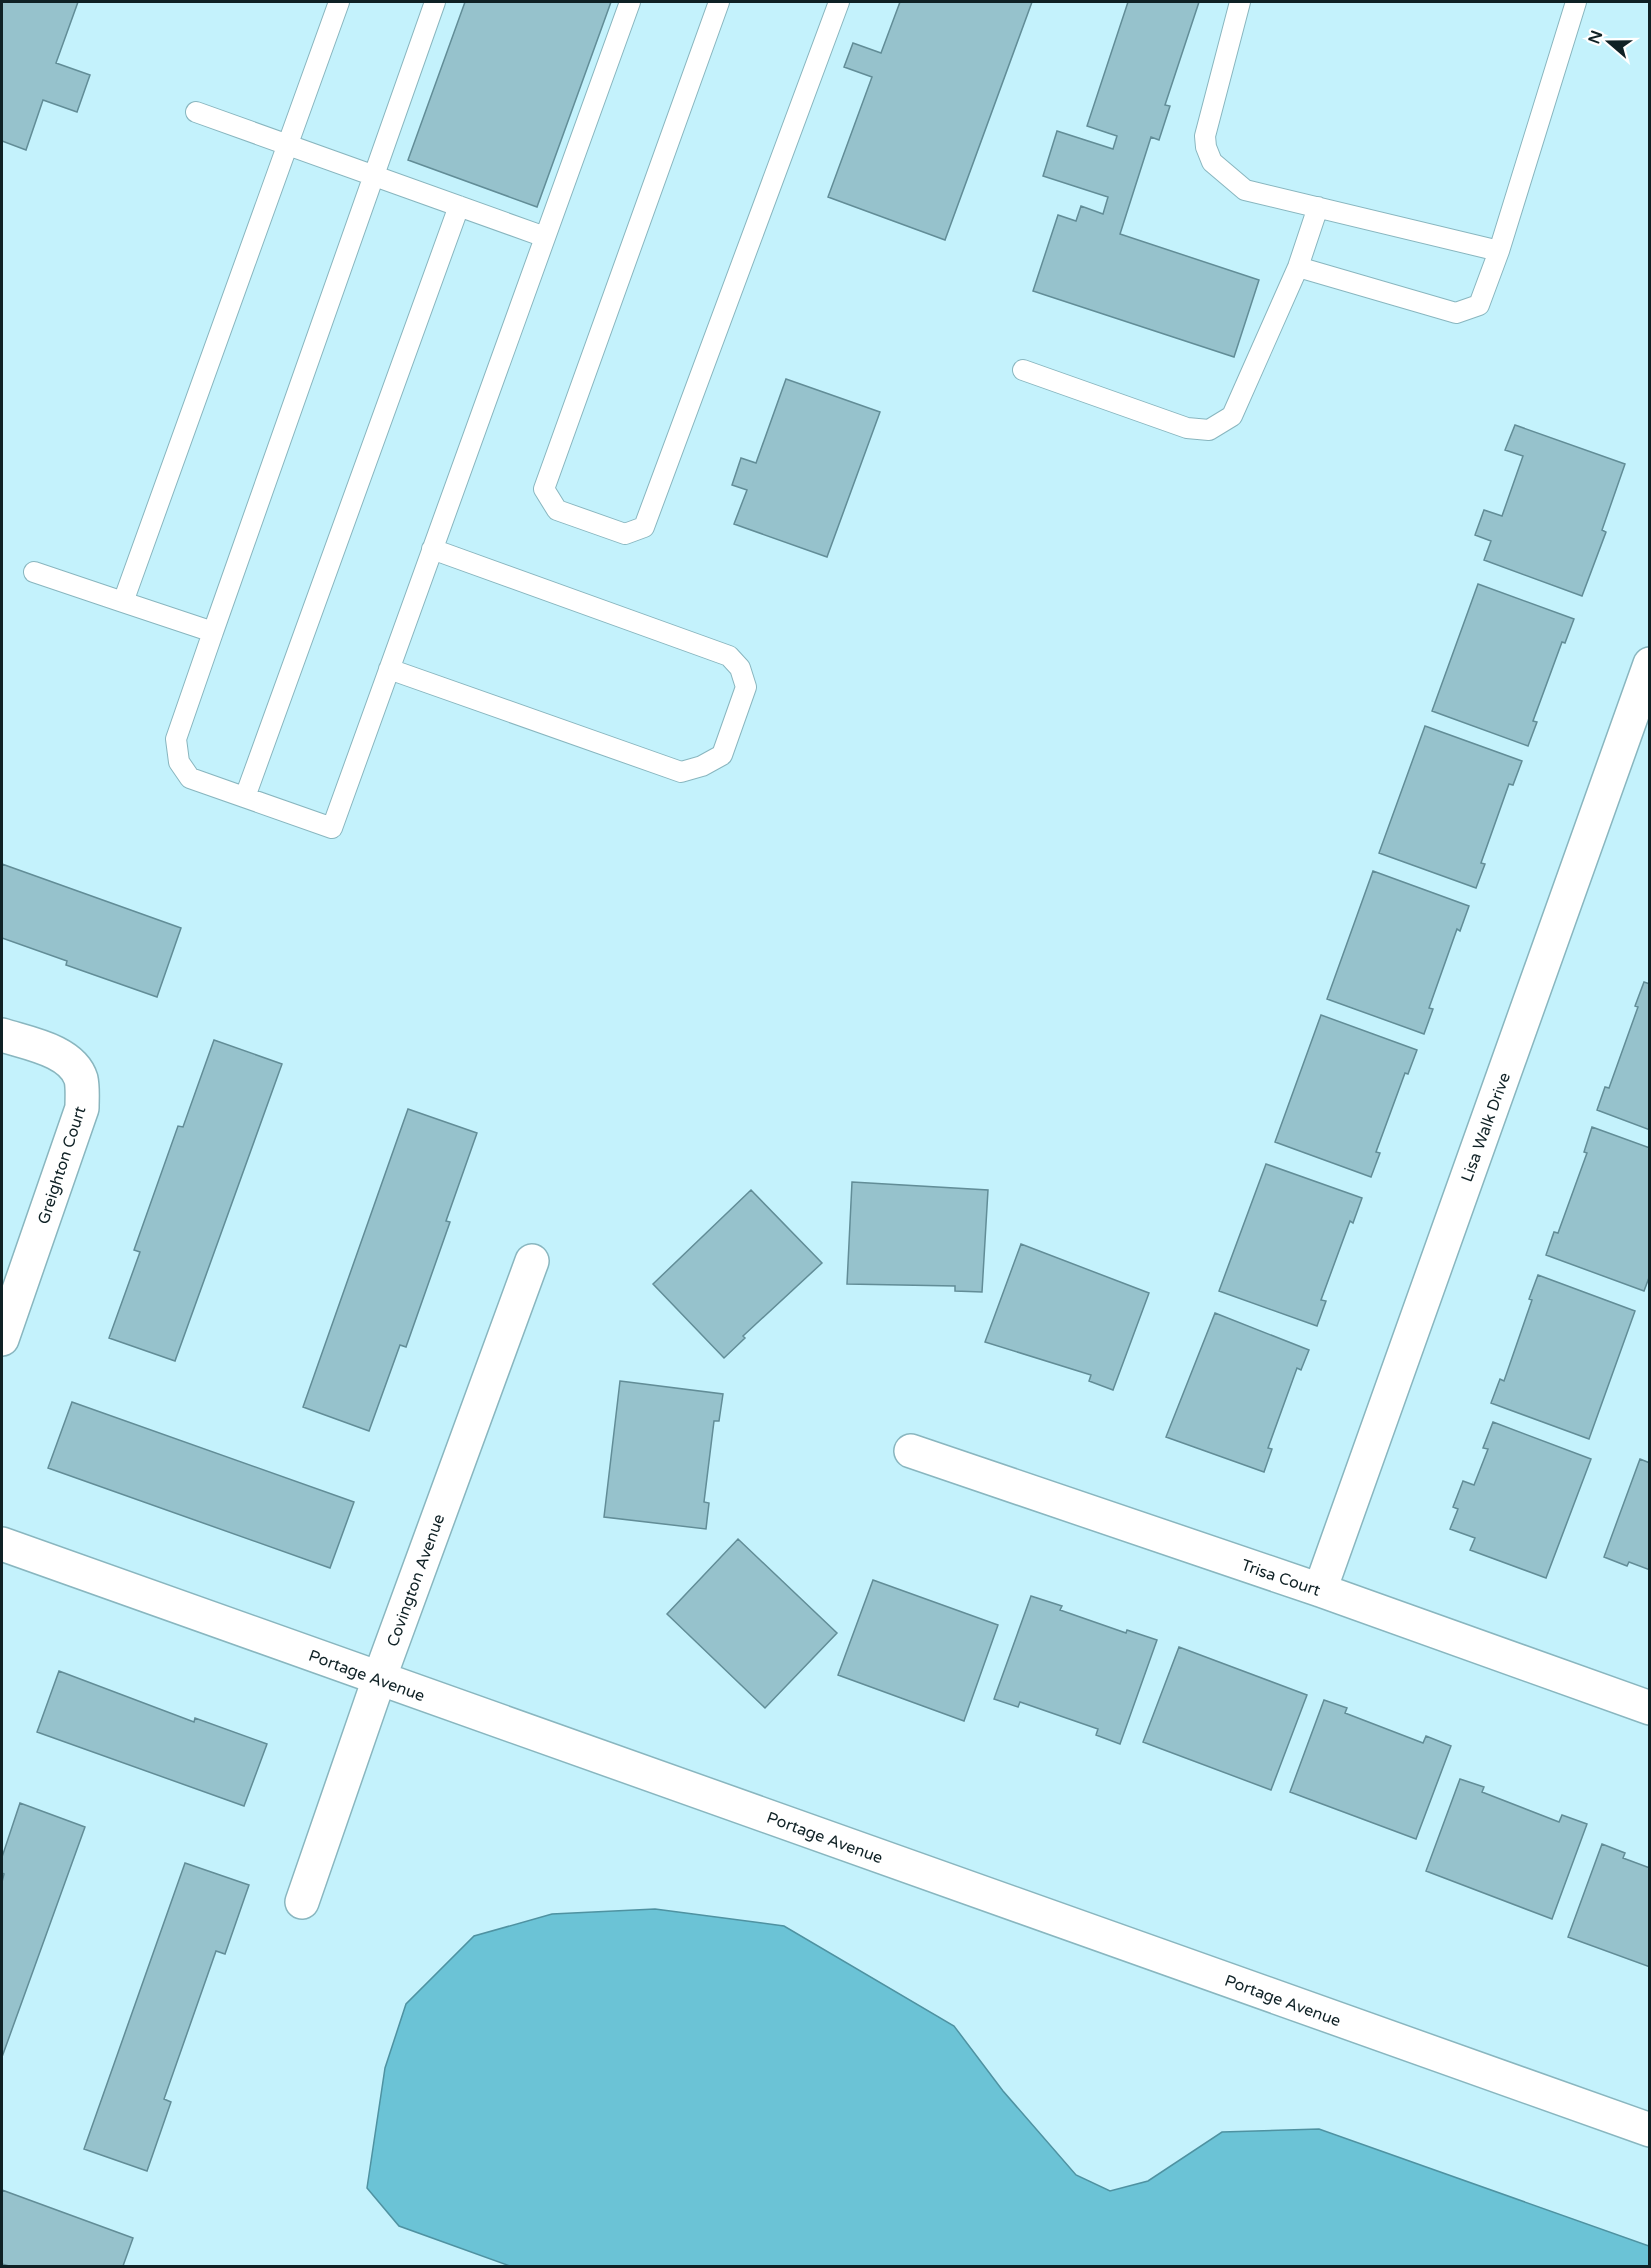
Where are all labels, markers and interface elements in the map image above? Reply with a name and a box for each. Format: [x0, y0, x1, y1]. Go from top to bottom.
north arrow [1579, 12, 1639, 72]
text: N [1584, 28, 1607, 47]
street label: Lisa Walk Drive [1457, 1070, 1515, 1185]
street label: Greighton Court [33, 1104, 90, 1227]
street label: Covington Avenue [383, 1511, 449, 1649]
street label: Trisa Court [1239, 1555, 1323, 1601]
street label: Portage Avenue [306, 1646, 427, 1706]
street label: Portage Avenue [764, 1808, 885, 1868]
street label: Portage Avenue [1222, 1971, 1343, 2031]

